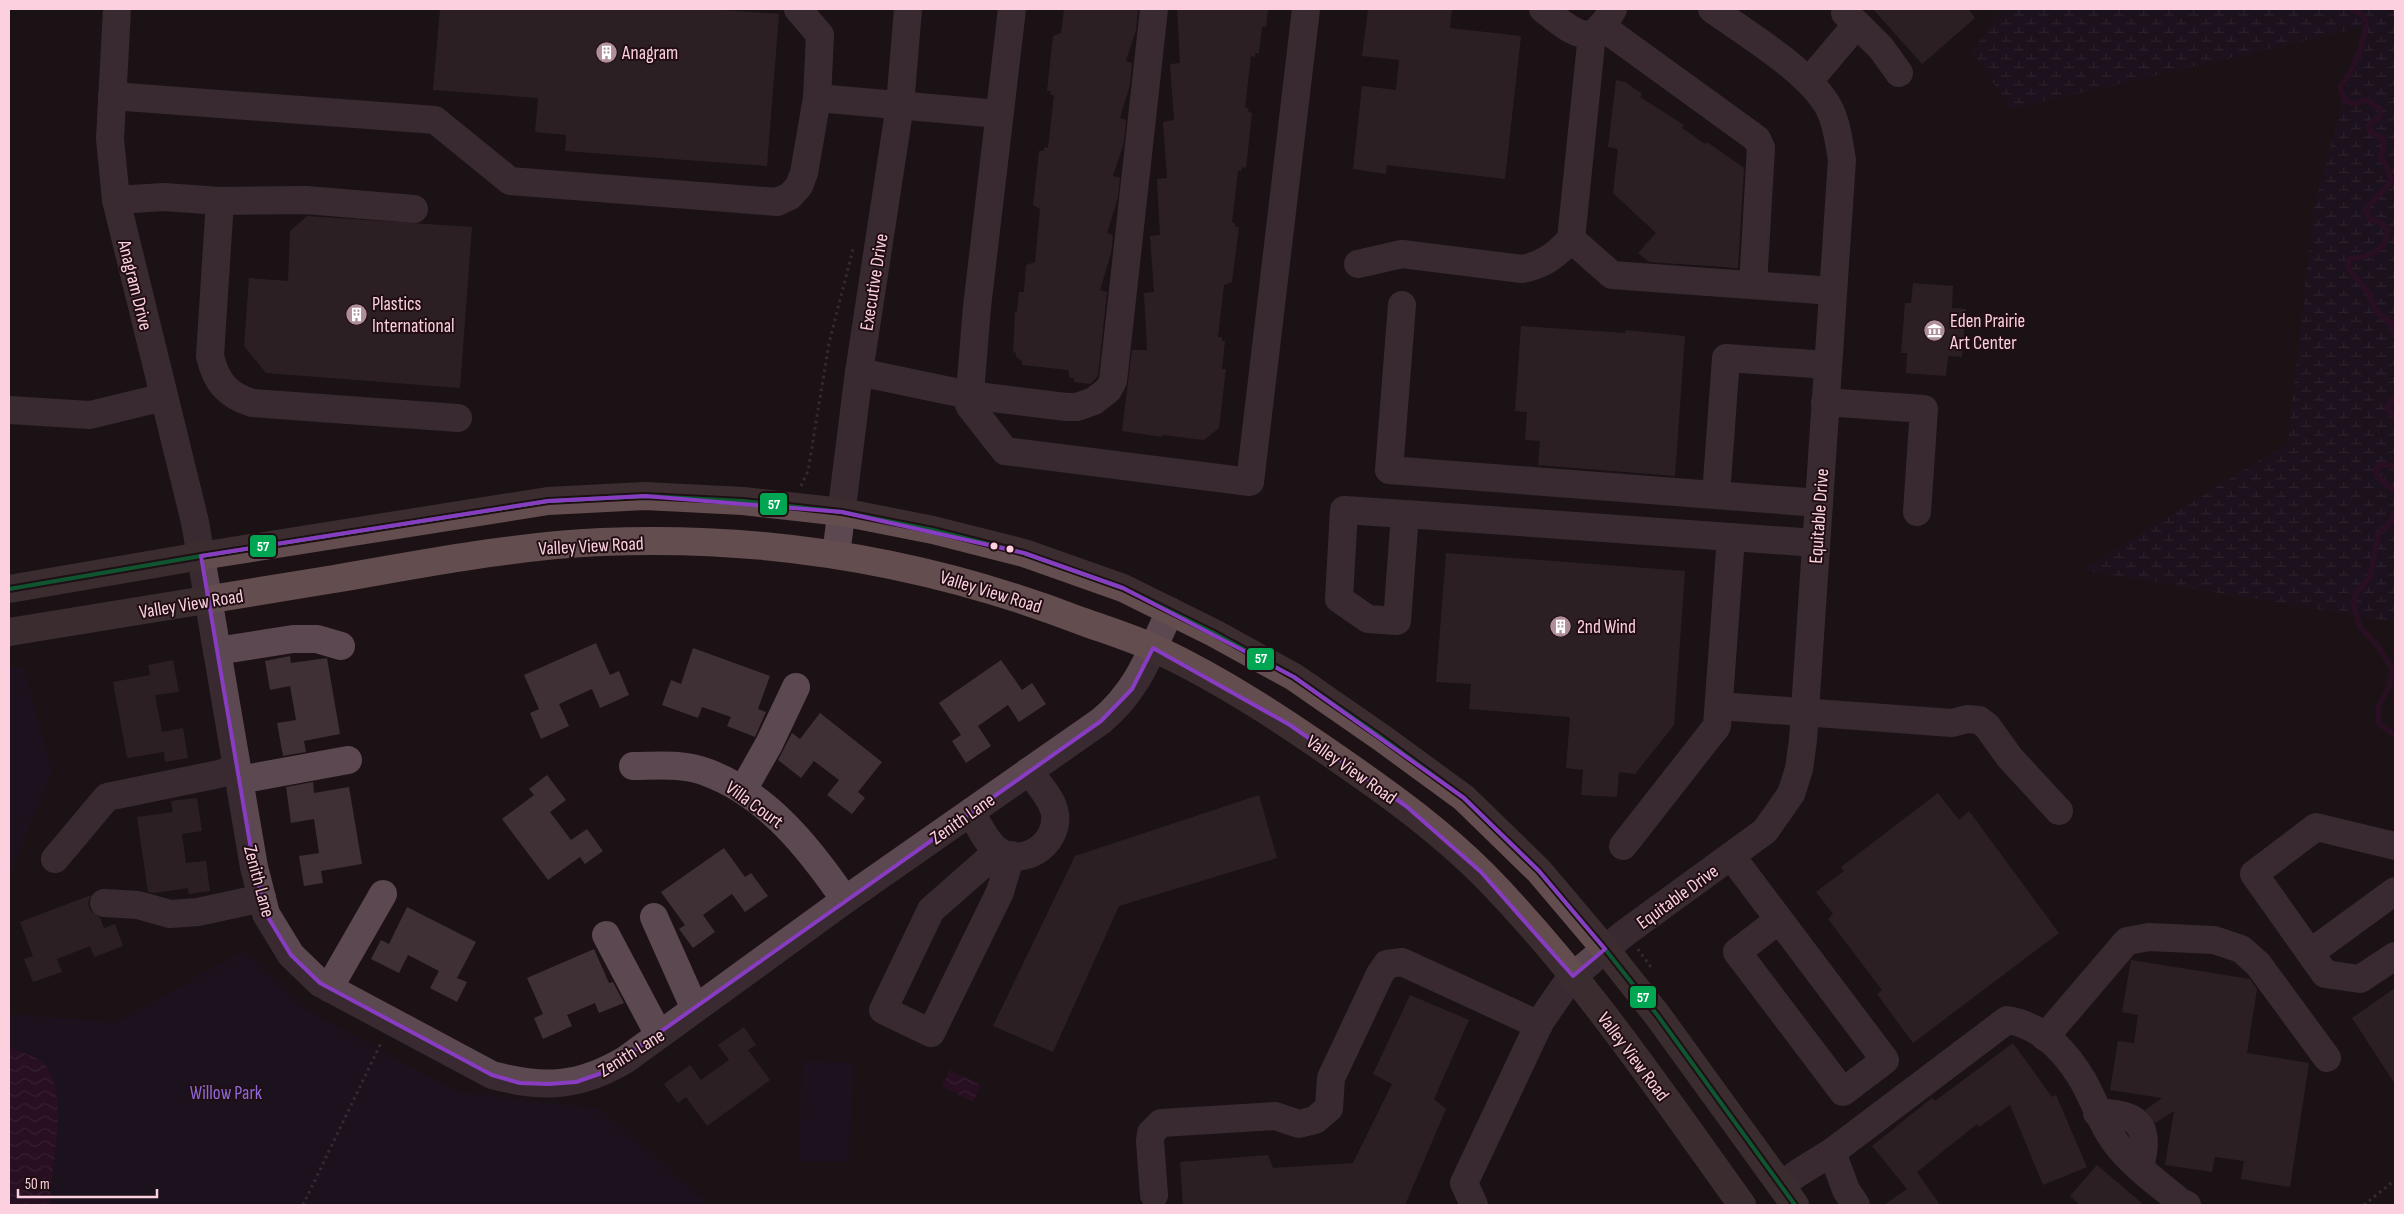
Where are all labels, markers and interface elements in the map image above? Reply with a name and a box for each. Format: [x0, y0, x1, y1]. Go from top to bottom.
building icon: Anagram [594, 40, 618, 64]
place label: Anagram [621, 42, 678, 65]
street label: Executive Drive [855, 232, 894, 333]
street label: Anagram Drive [112, 237, 157, 333]
place label: Plastics International [372, 293, 454, 338]
building icon: Plastics International [344, 302, 368, 326]
place label: Eden Prairie Art Center [1949, 310, 2025, 355]
museum icon: Eden Prairie Art Center [1922, 319, 1946, 343]
street label: Equitable Drive [1805, 468, 1834, 564]
line badge: 57 [759, 492, 788, 516]
text: 57 [768, 496, 781, 513]
street label: Valley View Road [538, 532, 644, 561]
line badge: 57 [249, 534, 277, 558]
text: 57 [257, 538, 270, 555]
unlabelled marker [989, 541, 999, 551]
unlabelled marker [1005, 544, 1015, 554]
street label: Valley View Road [937, 566, 1044, 619]
street label: Valley View Road [137, 585, 245, 624]
building icon: 2nd Wind [1549, 614, 1573, 638]
place label: 2nd Wind [1577, 616, 1636, 639]
line badge: 57 [1246, 647, 1275, 671]
text: 57 [1255, 650, 1268, 667]
street label: Valley View Road [1301, 731, 1401, 810]
street label: Villa Court [721, 777, 788, 834]
street label: Zenith Lane [926, 789, 1000, 850]
street label: Zenith Lane [238, 843, 279, 920]
street label: Equitable Drive [1633, 860, 1723, 935]
line badge: 57 [1629, 985, 1657, 1009]
text: 57 [1637, 989, 1650, 1006]
street label: Valley View Road [1592, 1008, 1674, 1106]
street label: Zenith Lane [594, 1024, 669, 1083]
park label: Willow Park [190, 1082, 263, 1105]
scale bar [18, 1166, 156, 1198]
text: 50 m [25, 1175, 50, 1194]

